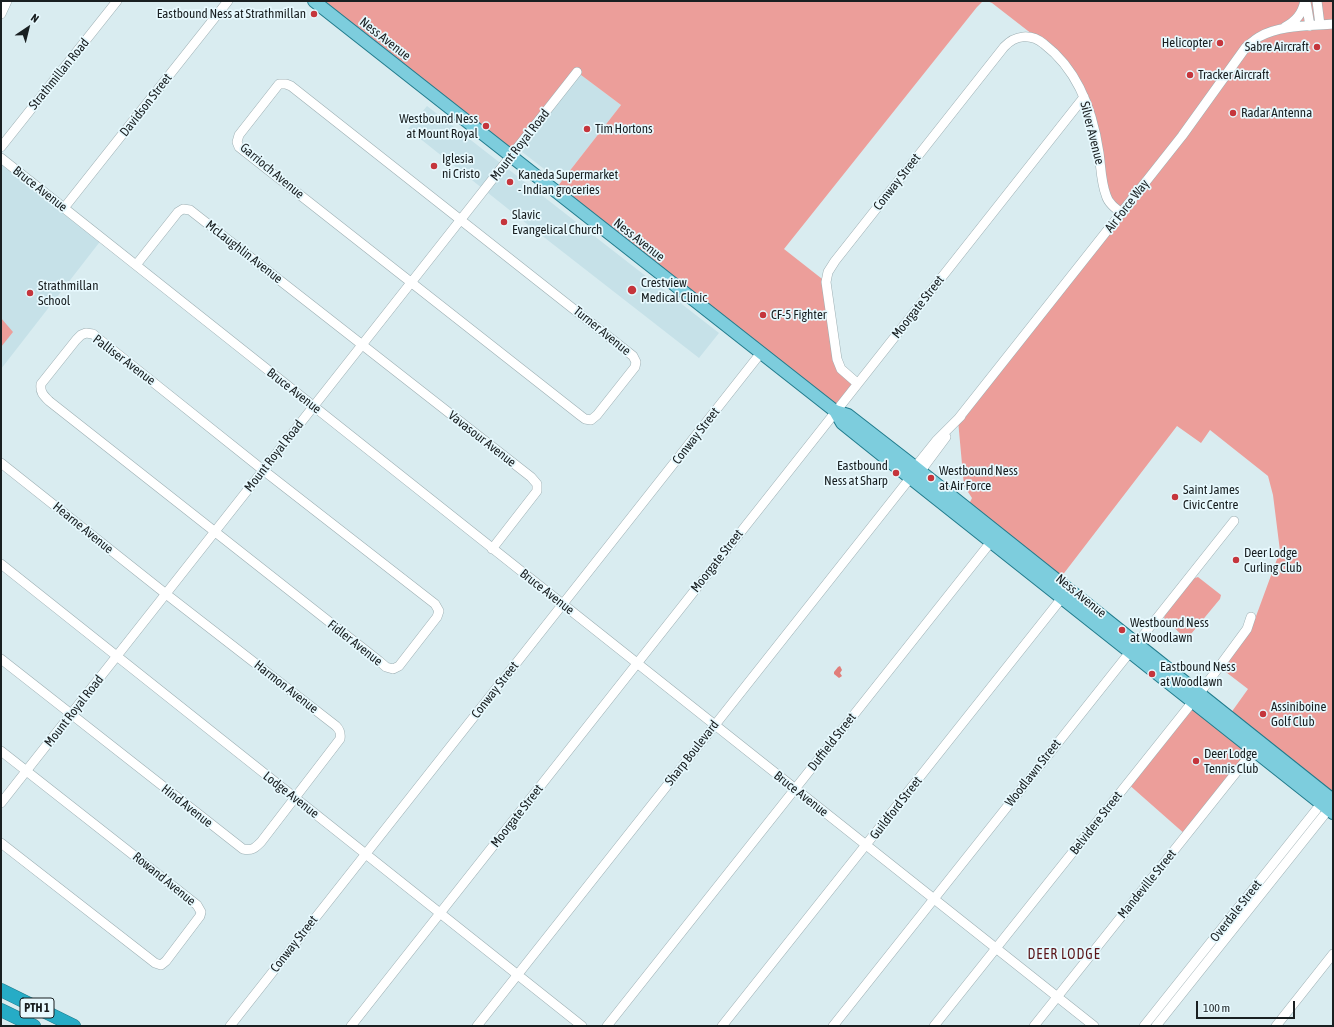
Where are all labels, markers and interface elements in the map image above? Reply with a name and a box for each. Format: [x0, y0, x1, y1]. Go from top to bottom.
place label: Eastbound Ness at Strathmillan [157, 6, 306, 22]
north arrow [8, 8, 48, 48]
marker: Eastbound Ness at Strathmillan [309, 9, 319, 19]
text: N [29, 11, 41, 25]
street label: Ness Avenue [356, 14, 414, 64]
street label: Strathmillan Road [26, 35, 92, 113]
place label: Helicopter [1162, 35, 1212, 51]
marker: Helicopter [1215, 38, 1225, 48]
place label: Sabre Aircraft [1245, 39, 1309, 55]
marker: Sabre Aircraft [1312, 42, 1322, 52]
place label: Tracker Aircraft [1198, 67, 1269, 83]
marker: Tracker Aircraft [1185, 70, 1195, 80]
street label: Davidson Street [117, 71, 175, 139]
street label: Silver Avenue [1077, 100, 1107, 166]
place label: Radar Antenna [1241, 105, 1312, 121]
street label: Mount Royal Road [487, 106, 553, 184]
marker: Radar Antenna [1228, 108, 1238, 118]
place label: Westbound Ness at Mount Royal [399, 111, 478, 142]
marker: Westbound Ness at Mount Royal [481, 121, 491, 131]
place label: Tim Hortons [595, 121, 653, 137]
marker: Tim Hortons [582, 124, 592, 134]
street label: Garrioch Avenue [237, 140, 307, 202]
place label: Iglesia ni Cristo [442, 151, 480, 182]
street label: Conway Street [870, 151, 924, 213]
marker: Iglesia ni Cristo [429, 161, 439, 171]
street label: Bruce Avenue [10, 163, 70, 215]
place label: Kaneda Supermarket - Indian groceries [518, 167, 618, 198]
street label: Air Force Way [1102, 176, 1152, 236]
marker: Kaneda Supermarket - Indian groceries [505, 177, 515, 187]
place label: Slavic Evangelical Church [512, 207, 602, 238]
street label: Ness Avenue [610, 215, 668, 265]
street label: McLaughlin Avenue [202, 217, 286, 287]
marker: Slavic Evangelical Church [499, 217, 509, 227]
street label: Moorgate Street [889, 272, 947, 342]
place label: Crestview Medical Clinic [641, 275, 707, 306]
place label: Strathmillan School [38, 278, 98, 309]
marker: Crestview Medical Clinic [626, 284, 638, 296]
marker: Strathmillan School [25, 288, 35, 298]
street label: Turner Avenue [570, 303, 634, 359]
place label: CF-5 Fighter [771, 307, 827, 323]
marker: CF-5 Fighter [758, 310, 768, 320]
street label: Palliser Avenue [90, 331, 158, 389]
street label: Bruce Avenue [264, 365, 324, 417]
street label: Conway Street [669, 405, 723, 467]
street label: Vavasour Avenue [445, 408, 519, 470]
street label: Mount Royal Road [241, 417, 307, 495]
place label: Eastbound Ness at Sharp [824, 458, 888, 489]
place label: Westbound Ness at Air Force [939, 463, 1018, 494]
marker: Eastbound Ness at Sharp [891, 468, 901, 478]
marker: Westbound Ness at Air Force [926, 473, 936, 483]
place label: Saint James Civic Centre [1183, 482, 1239, 513]
marker: Saint James Civic Centre [1170, 492, 1180, 502]
street label: Hearne Avenue [50, 499, 116, 557]
street label: Moorgate Street [688, 526, 746, 596]
place label: Deer Lodge Curling Club [1244, 545, 1302, 576]
marker: Deer Lodge Curling Club [1231, 555, 1241, 565]
street label: Bruce Avenue [517, 566, 577, 618]
street label: Ness Avenue [1053, 571, 1109, 621]
place label: Westbound Ness at Woodlawn [1130, 615, 1209, 646]
street label: Fidler Avenue [325, 617, 385, 669]
marker: Westbound Ness at Woodlawn [1117, 625, 1127, 635]
street label: Harmon Avenue [251, 657, 321, 717]
street label: Conway Street [468, 659, 522, 721]
place label: Eastbound Ness at Woodlawn [1160, 659, 1235, 690]
marker: Eastbound Ness at Woodlawn [1147, 669, 1157, 679]
street label: Mount Royal Road [41, 672, 107, 750]
place label: Assiniboine Golf Club [1271, 699, 1326, 730]
marker: Assiniboine Golf Club [1258, 709, 1268, 719]
street label: Duffield Street [805, 710, 859, 774]
street label: Sharp Boulevard [662, 717, 722, 789]
street label: Woodlawn Street [1002, 736, 1064, 810]
place label: Deer Lodge Tennis Club [1204, 746, 1259, 777]
marker: Deer Lodge Tennis Club [1191, 756, 1201, 766]
street label: Lodge Avenue [260, 768, 322, 822]
street label: Bruce Avenue [771, 768, 831, 820]
street label: Guildford Street [867, 773, 925, 843]
street label: Hind Avenue [158, 781, 216, 831]
street label: Moorgate Street [488, 781, 546, 851]
street label: Belvidere Street [1067, 788, 1125, 858]
street label: Mandeville Street [1114, 846, 1180, 922]
street label: Rowand Avenue [129, 849, 199, 909]
street label: Overdale Street [1207, 877, 1265, 945]
street label: Conway Street [267, 913, 321, 975]
district label: DEER LODGE [1027, 947, 1101, 963]
scale bar [1198, 993, 1297, 1019]
road number: PTH 1 [20, 998, 54, 1018]
text: 100 m [1203, 1001, 1230, 1015]

